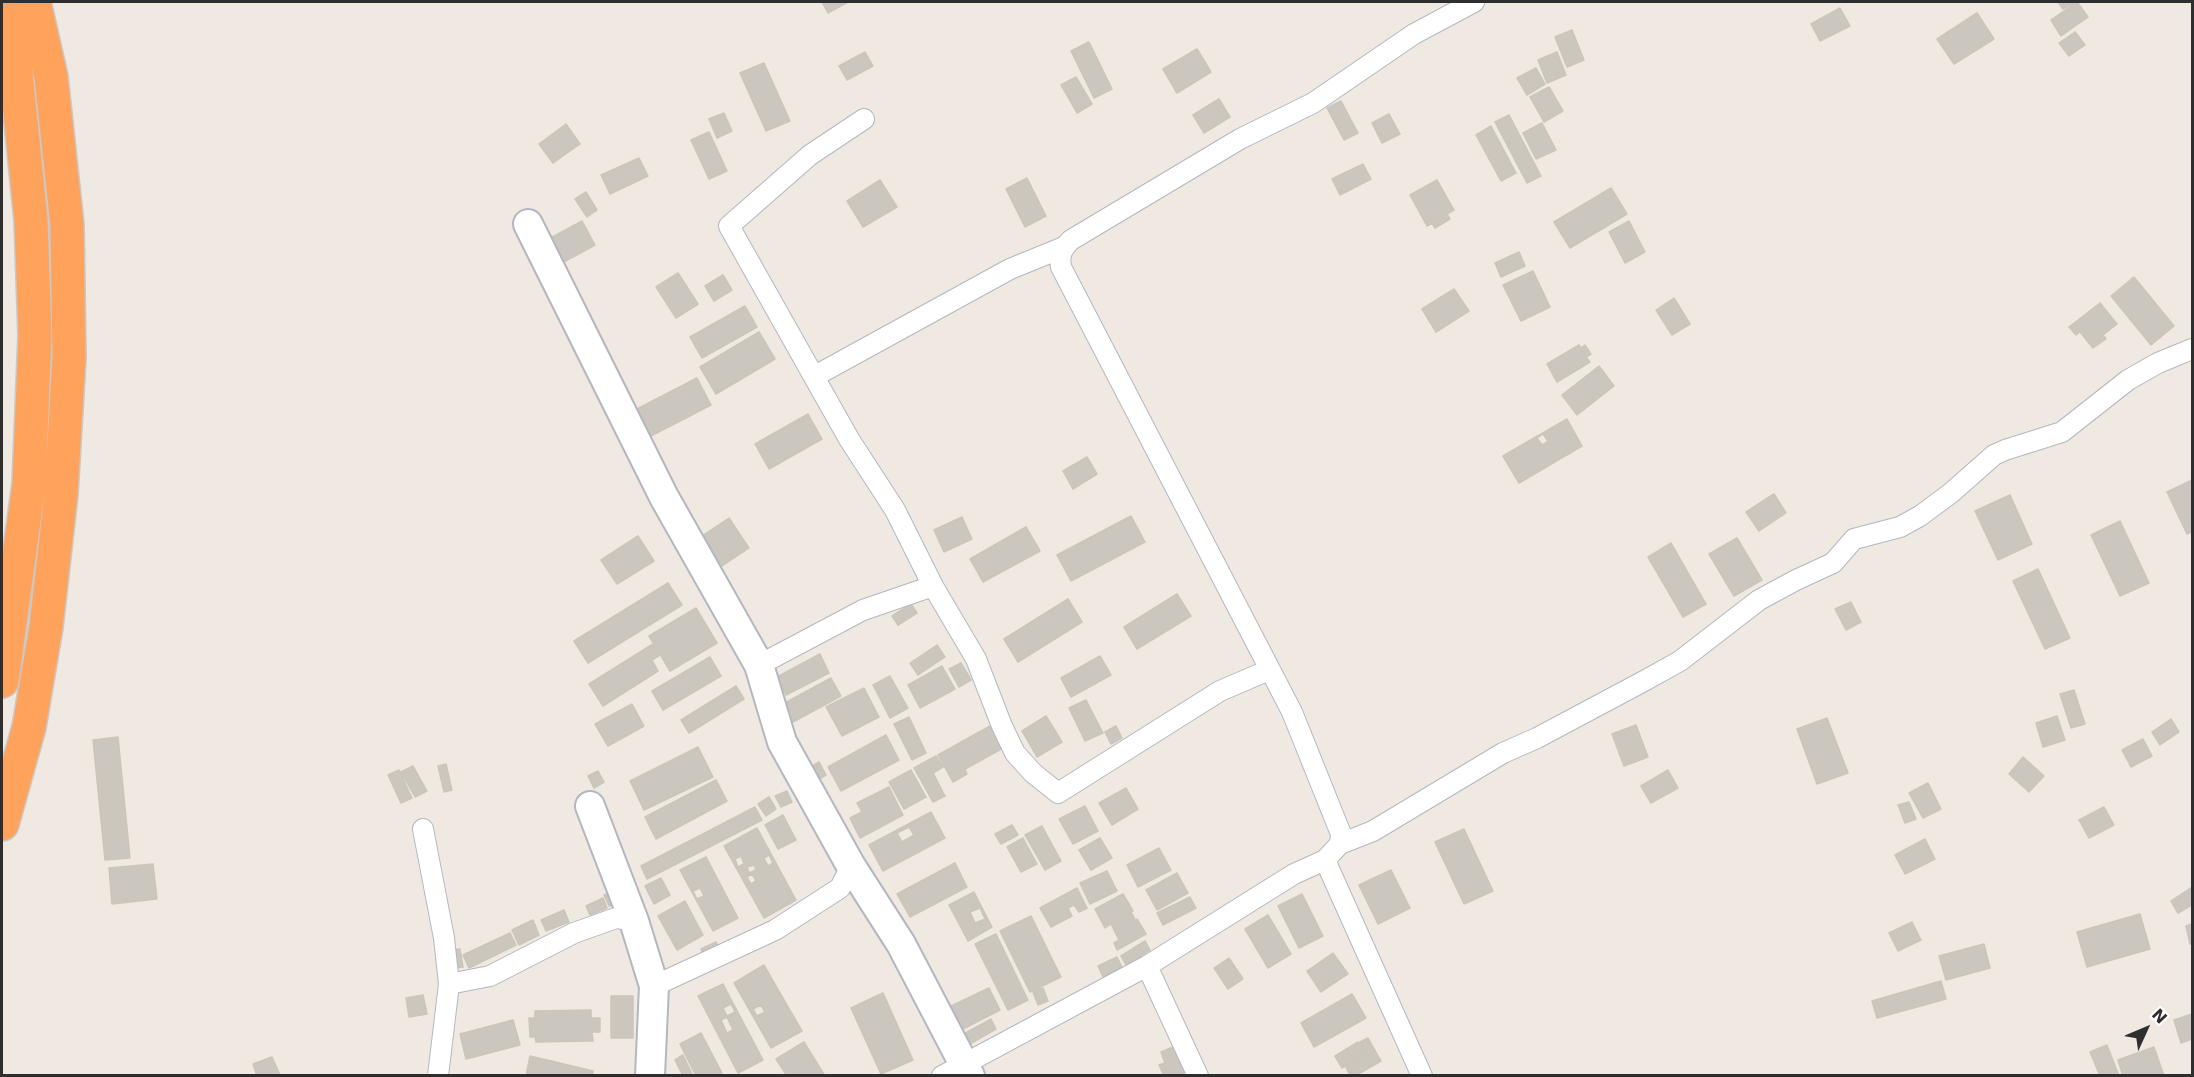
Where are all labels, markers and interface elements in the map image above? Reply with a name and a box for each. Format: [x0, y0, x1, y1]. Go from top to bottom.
north arrow [2116, 999, 2176, 1059]
text: N [2148, 1005, 2171, 1028]

